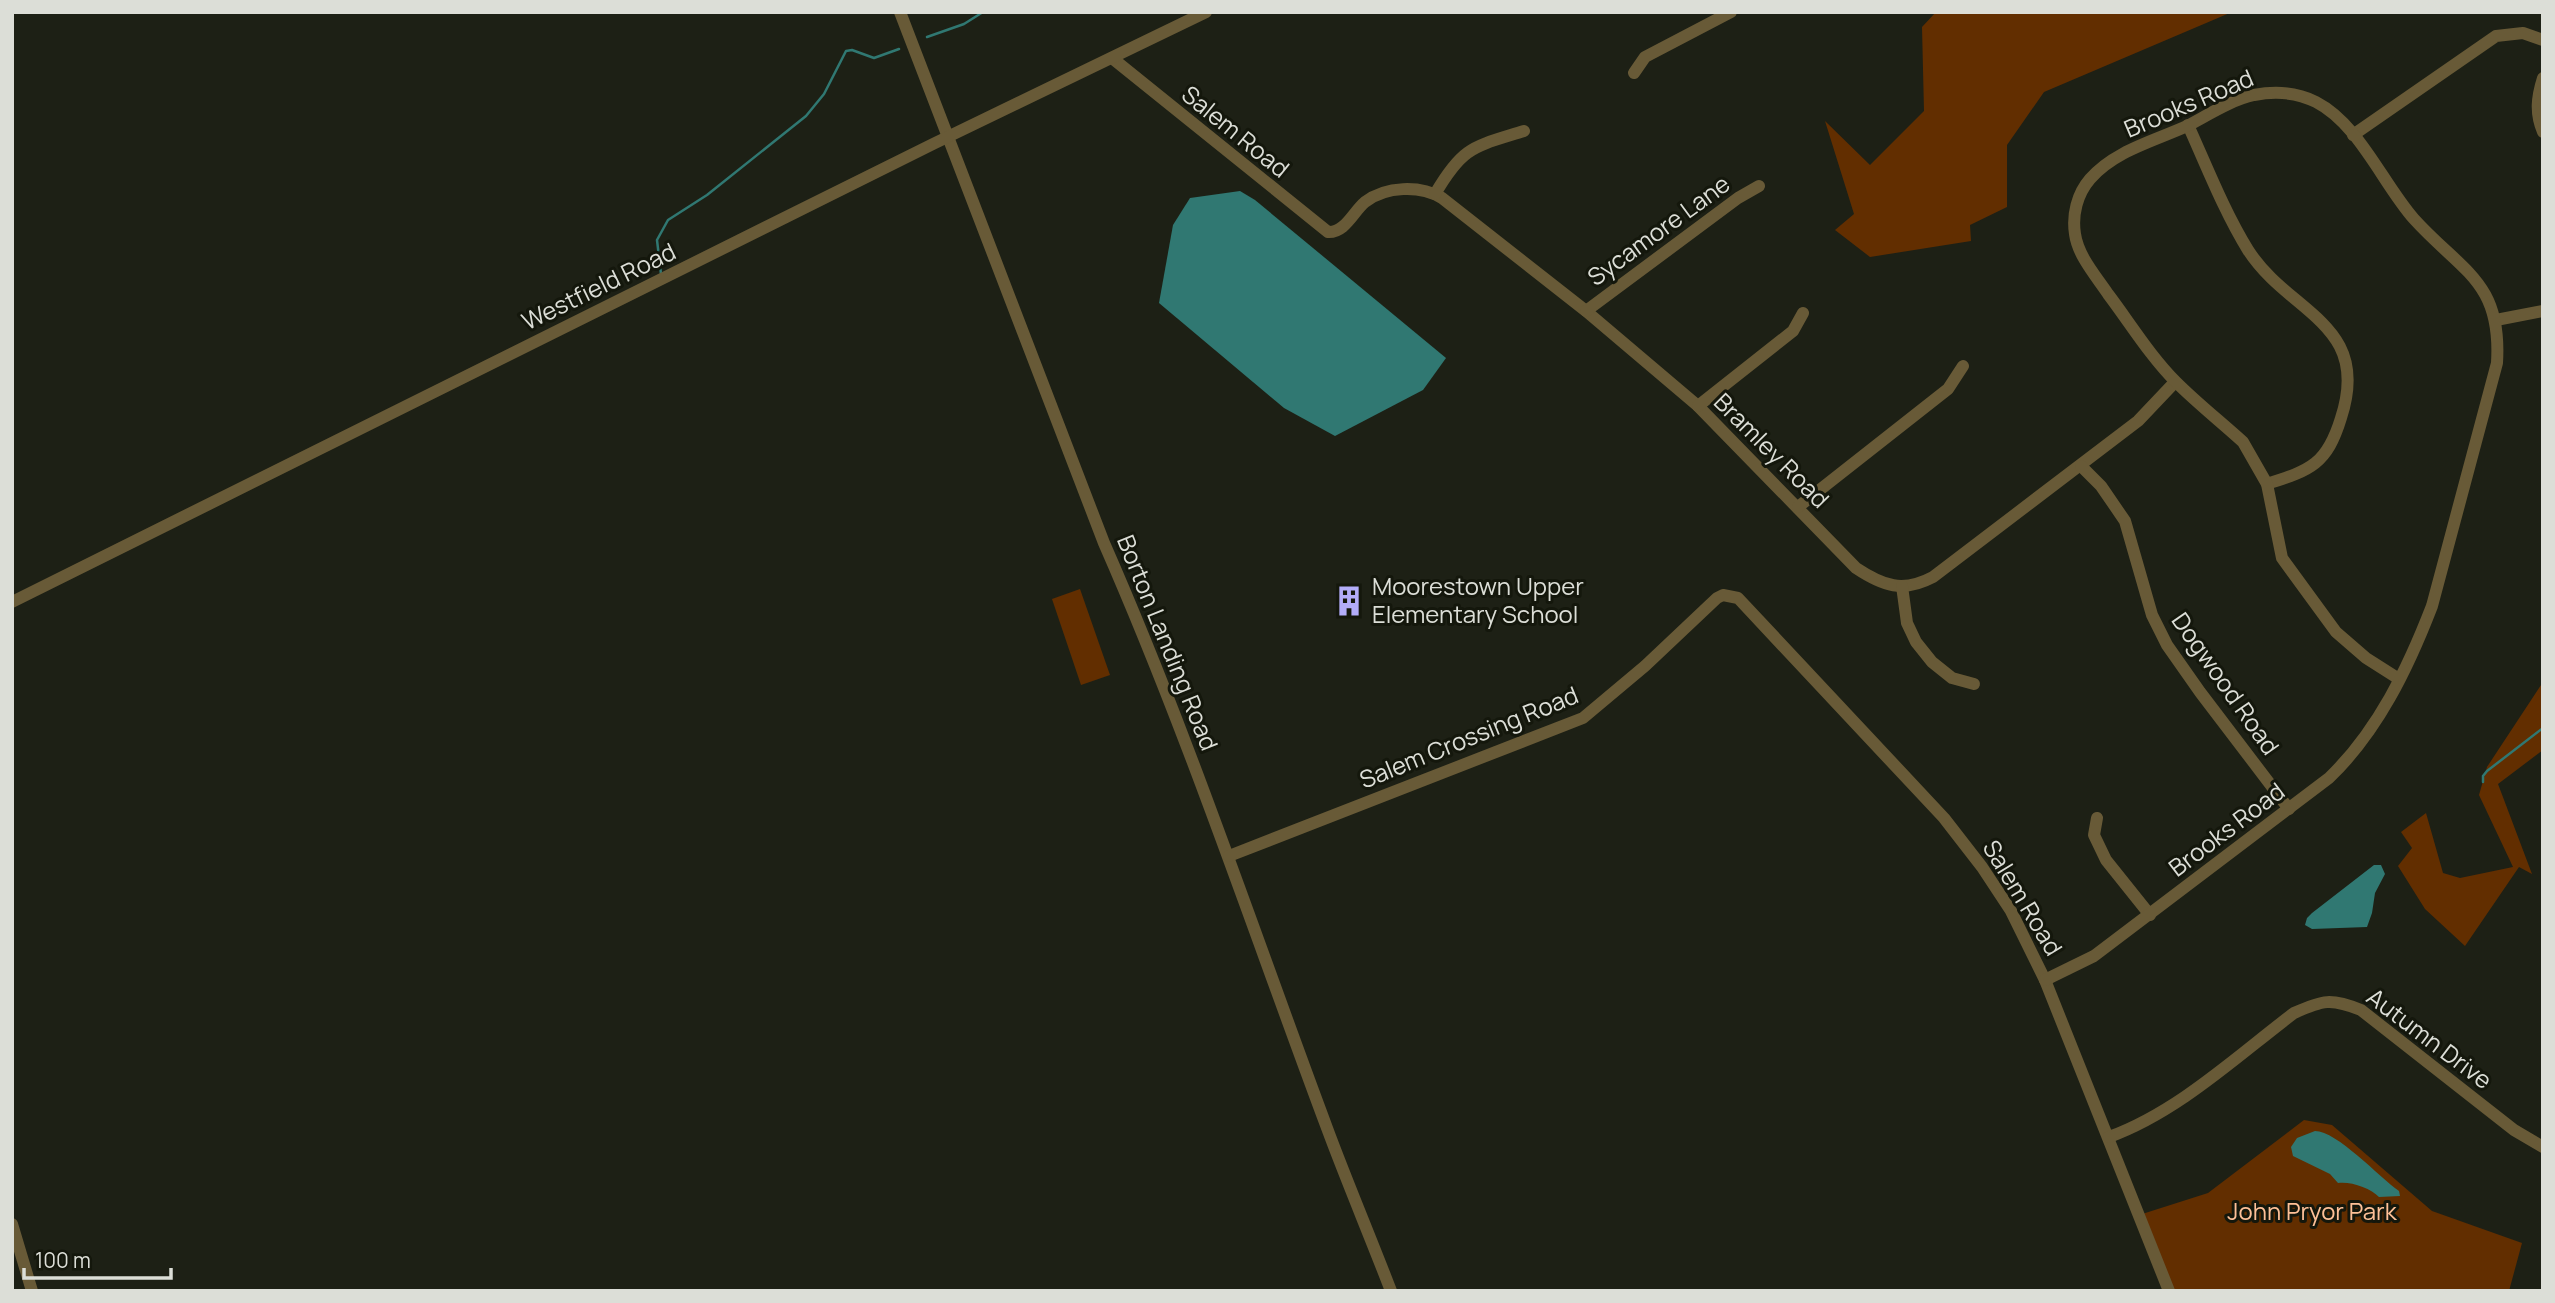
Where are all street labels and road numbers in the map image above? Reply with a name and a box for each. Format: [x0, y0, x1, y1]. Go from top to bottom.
street label: Brooks Road [2119, 61, 2258, 145]
street label: Salem Road [1175, 77, 1297, 184]
street label: Sycamore Lane [1580, 167, 1736, 293]
street label: Westfield Road [516, 234, 681, 337]
street label: Bramley Road [1707, 385, 1837, 515]
street label: Borton Landing Road [1110, 530, 1227, 755]
street label: Dogwood Road [2165, 605, 2288, 761]
street label: Salem Crossing Road [1354, 678, 1583, 796]
street label: Brooks Road [2161, 774, 2291, 883]
street label: Salem Road [1976, 833, 2071, 961]
street label: Autumn Drive [2361, 980, 2499, 1096]

